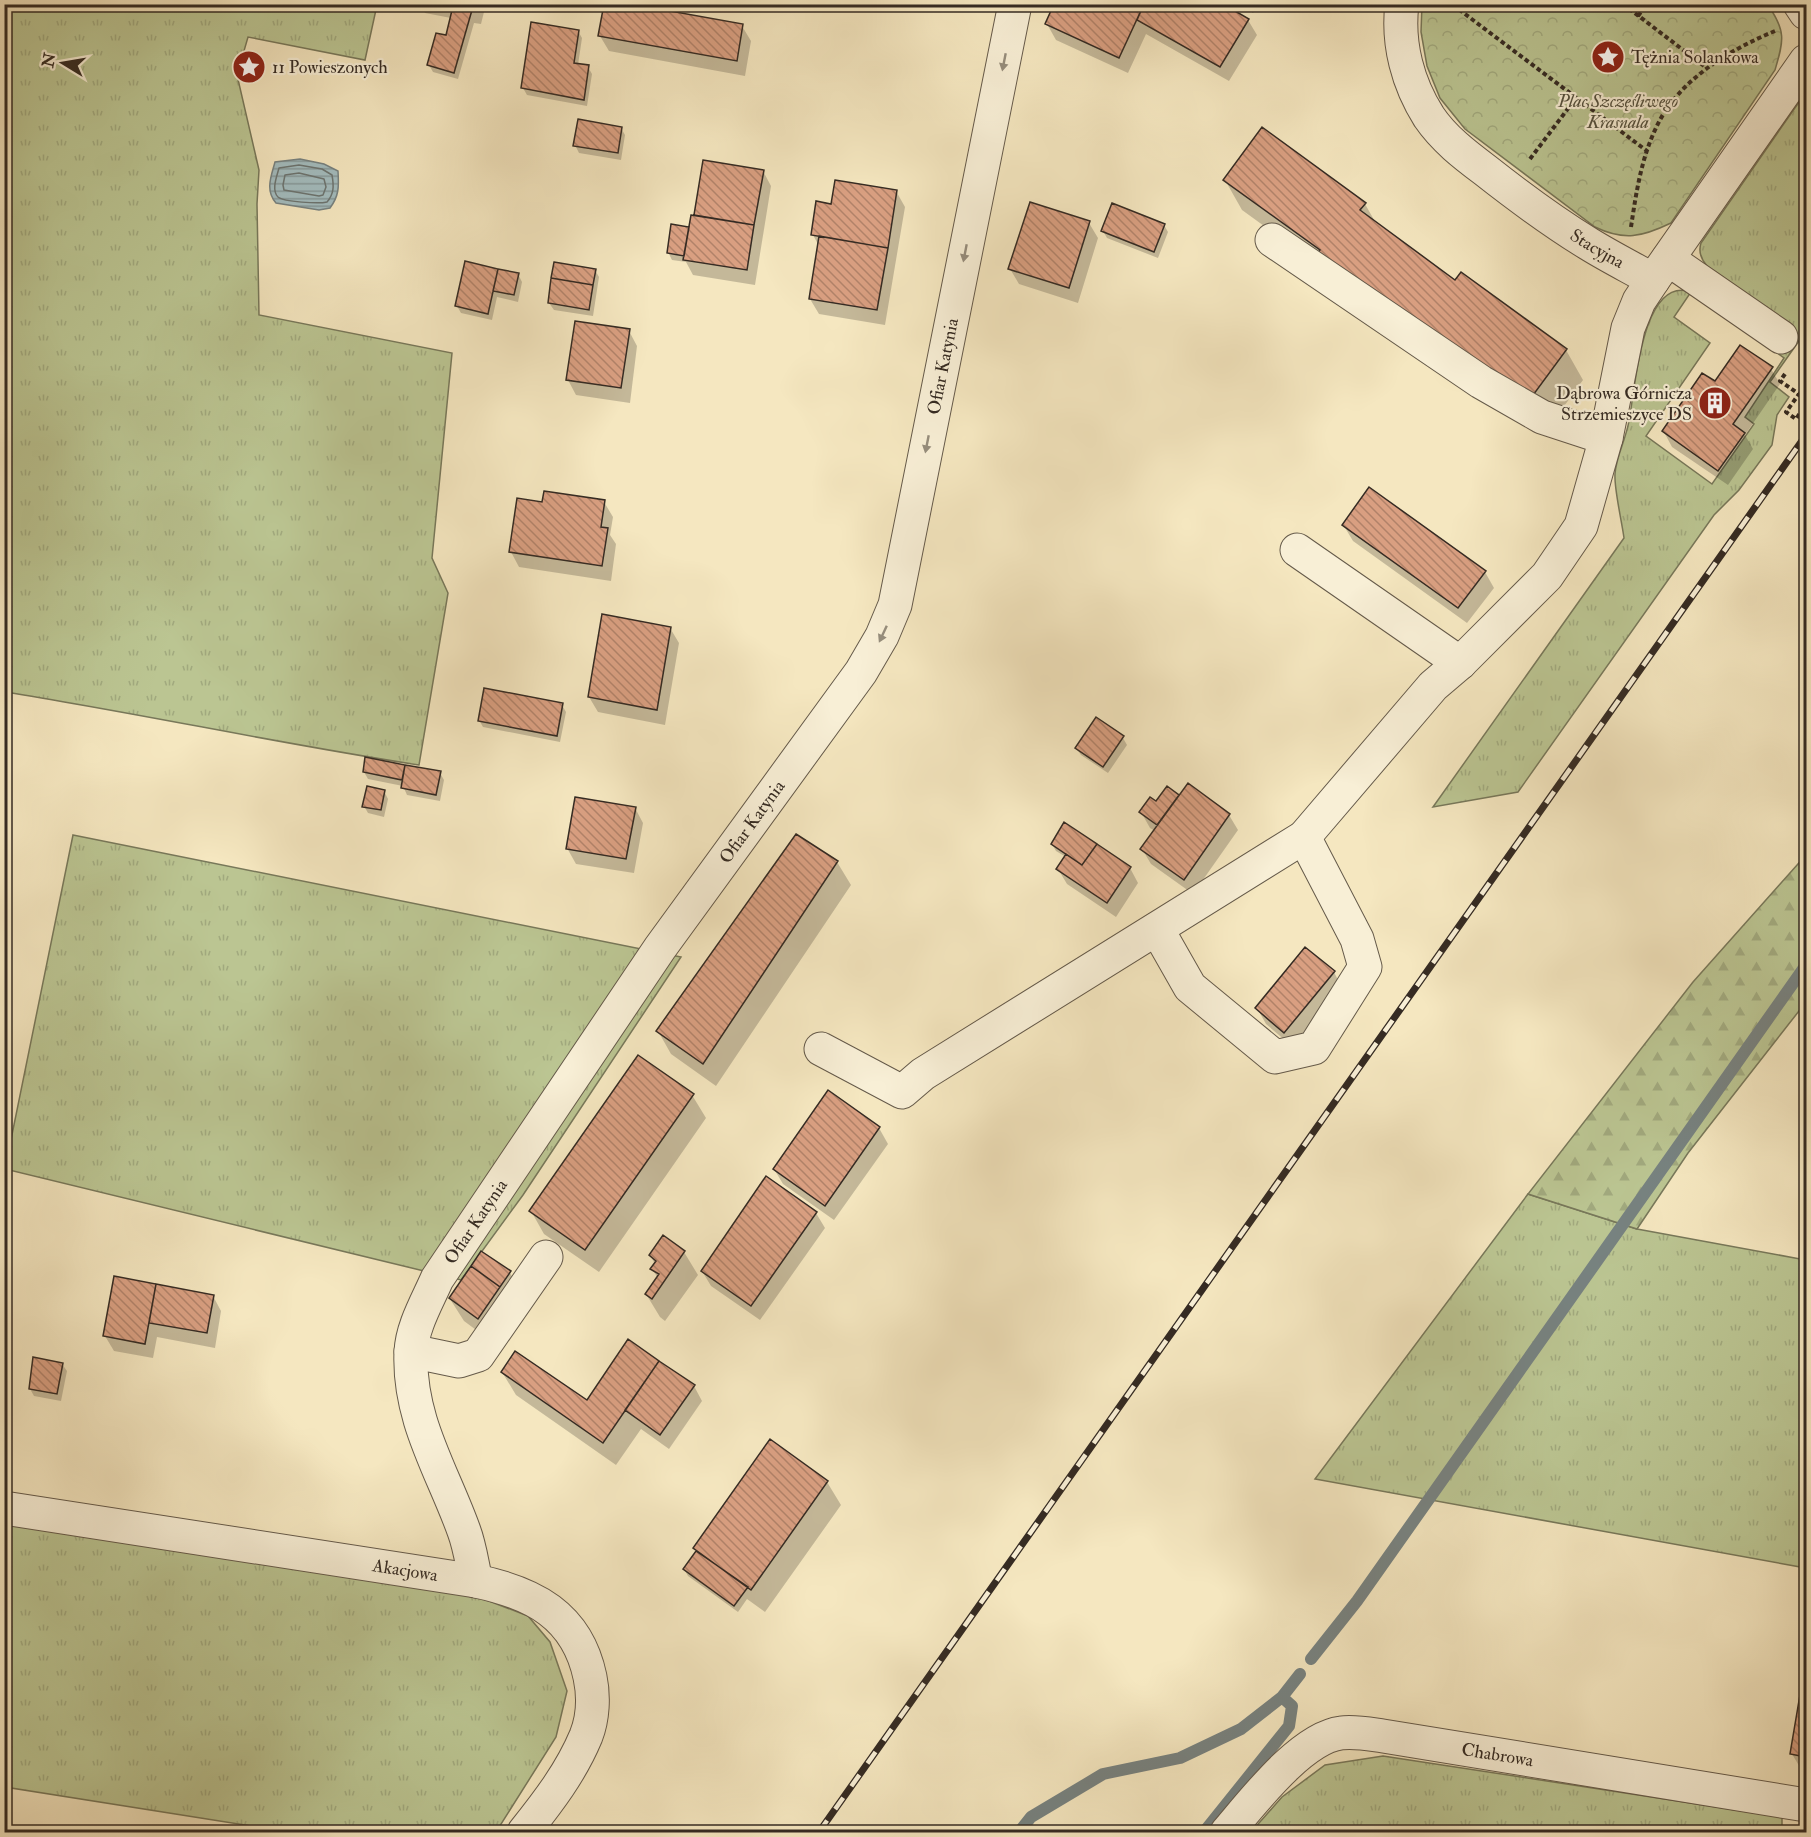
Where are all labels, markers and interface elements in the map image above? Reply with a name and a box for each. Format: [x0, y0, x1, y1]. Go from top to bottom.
north arrow [33, 33, 93, 93]
place icon: Tężnia Solankowa [1590, 39, 1626, 75]
place label: Tężnia Solankowa [1631, 46, 1759, 69]
place icon: 11 Powieszonych [231, 49, 267, 85]
text: N [38, 51, 61, 70]
one-way arrow [999, 53, 1008, 72]
place label: 11 Powieszonych [272, 56, 388, 79]
park label: Plac Szczęśliwego Krasnala [1557, 90, 1678, 134]
street label: Stacyjna [1566, 224, 1629, 274]
one-way arrow [960, 244, 969, 263]
street label: Ofiar Katynia [922, 316, 964, 416]
place label: Dąbrowa Górnicza Strzemieszyce DS [1556, 382, 1693, 426]
building icon: Dąbrowa Górnicza Strzemieszyce DS [1697, 385, 1733, 421]
one-way arrow [922, 435, 931, 454]
one-way arrow [878, 625, 887, 642]
street label: Ofiar Katynia [714, 775, 790, 868]
street label: Ofiar Katynia [439, 1174, 513, 1269]
street label: Akacjowa [370, 1554, 440, 1587]
street label: Chabrowa [1460, 1738, 1536, 1772]

